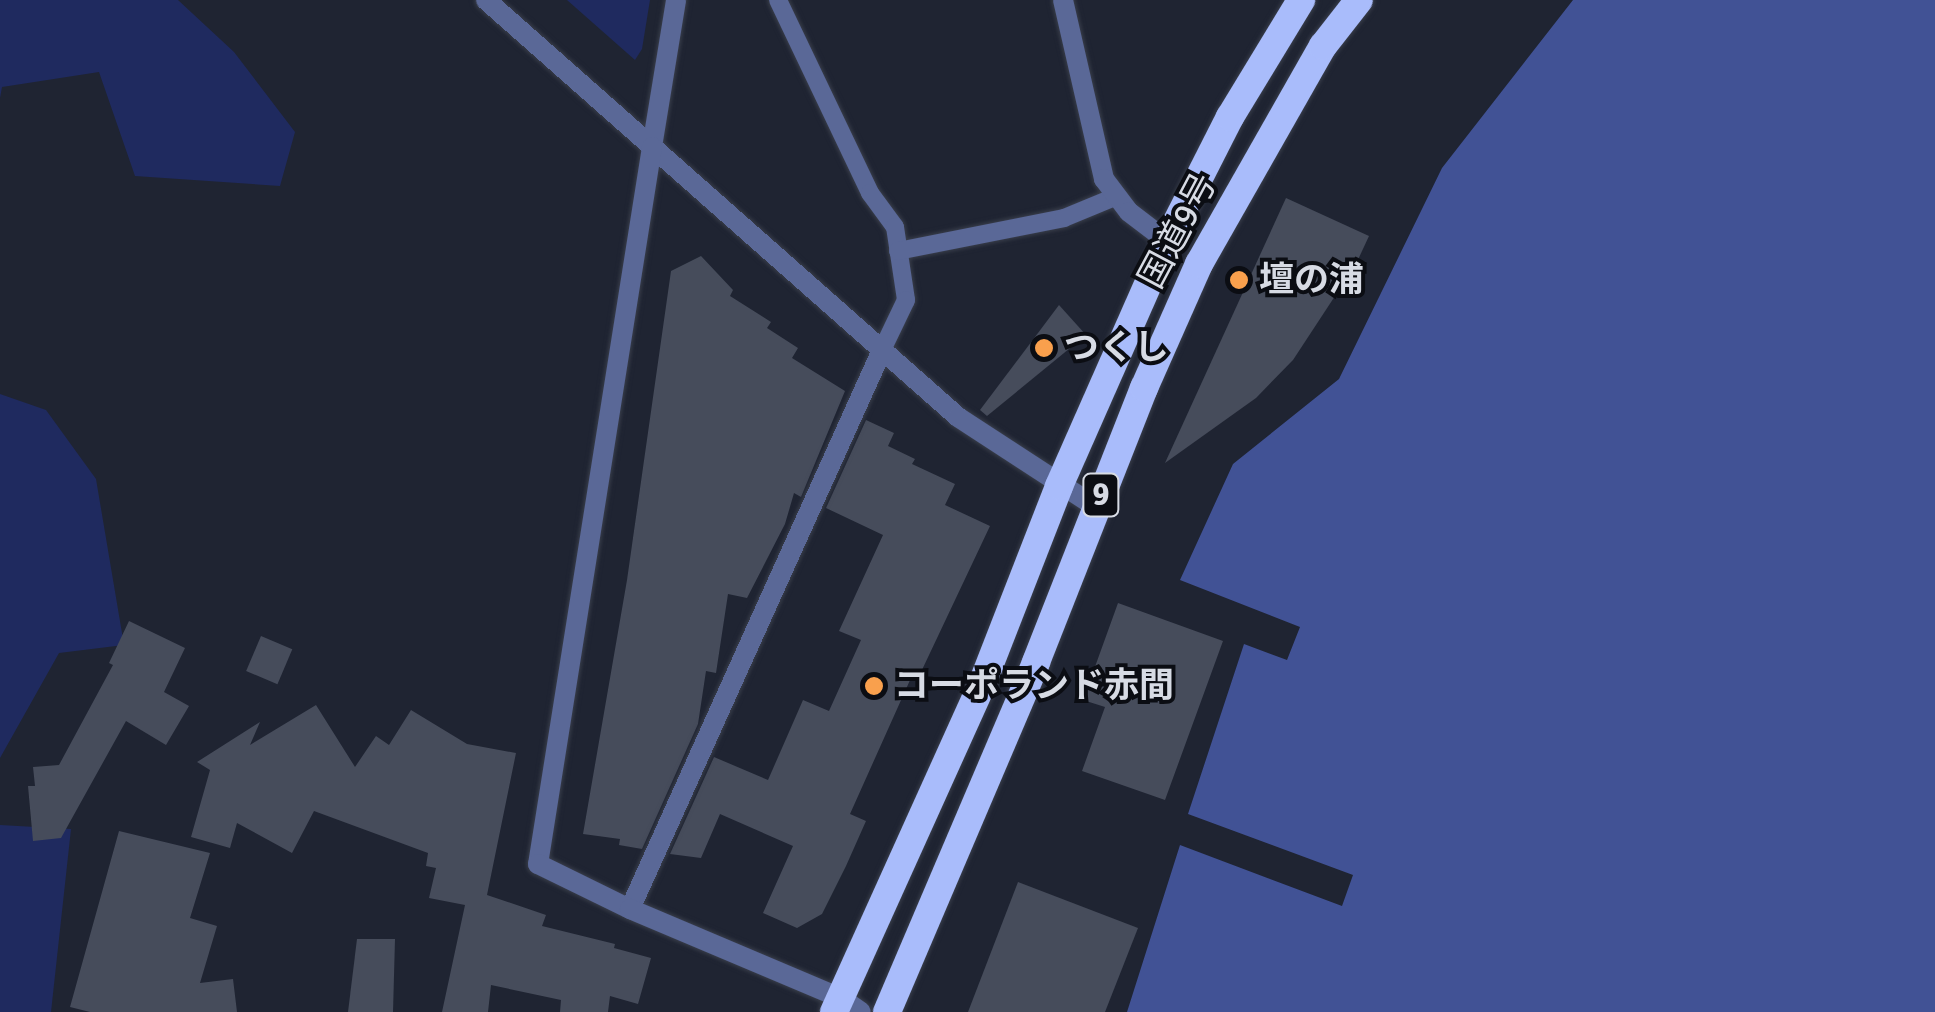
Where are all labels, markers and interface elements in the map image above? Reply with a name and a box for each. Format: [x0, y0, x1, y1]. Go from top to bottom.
street label: 国道9号 [1130, 166, 1226, 296]
place label: 壇の浦 [1259, 259, 1364, 301]
marker: 壇の浦 [1228, 269, 1250, 291]
place label: つくし [1064, 327, 1169, 369]
marker: つくし [1033, 337, 1055, 359]
road number: 9 [1081, 468, 1121, 522]
place label: コーポランド赤間 [894, 665, 1174, 707]
marker: コーポランド赤間 [863, 675, 885, 697]

